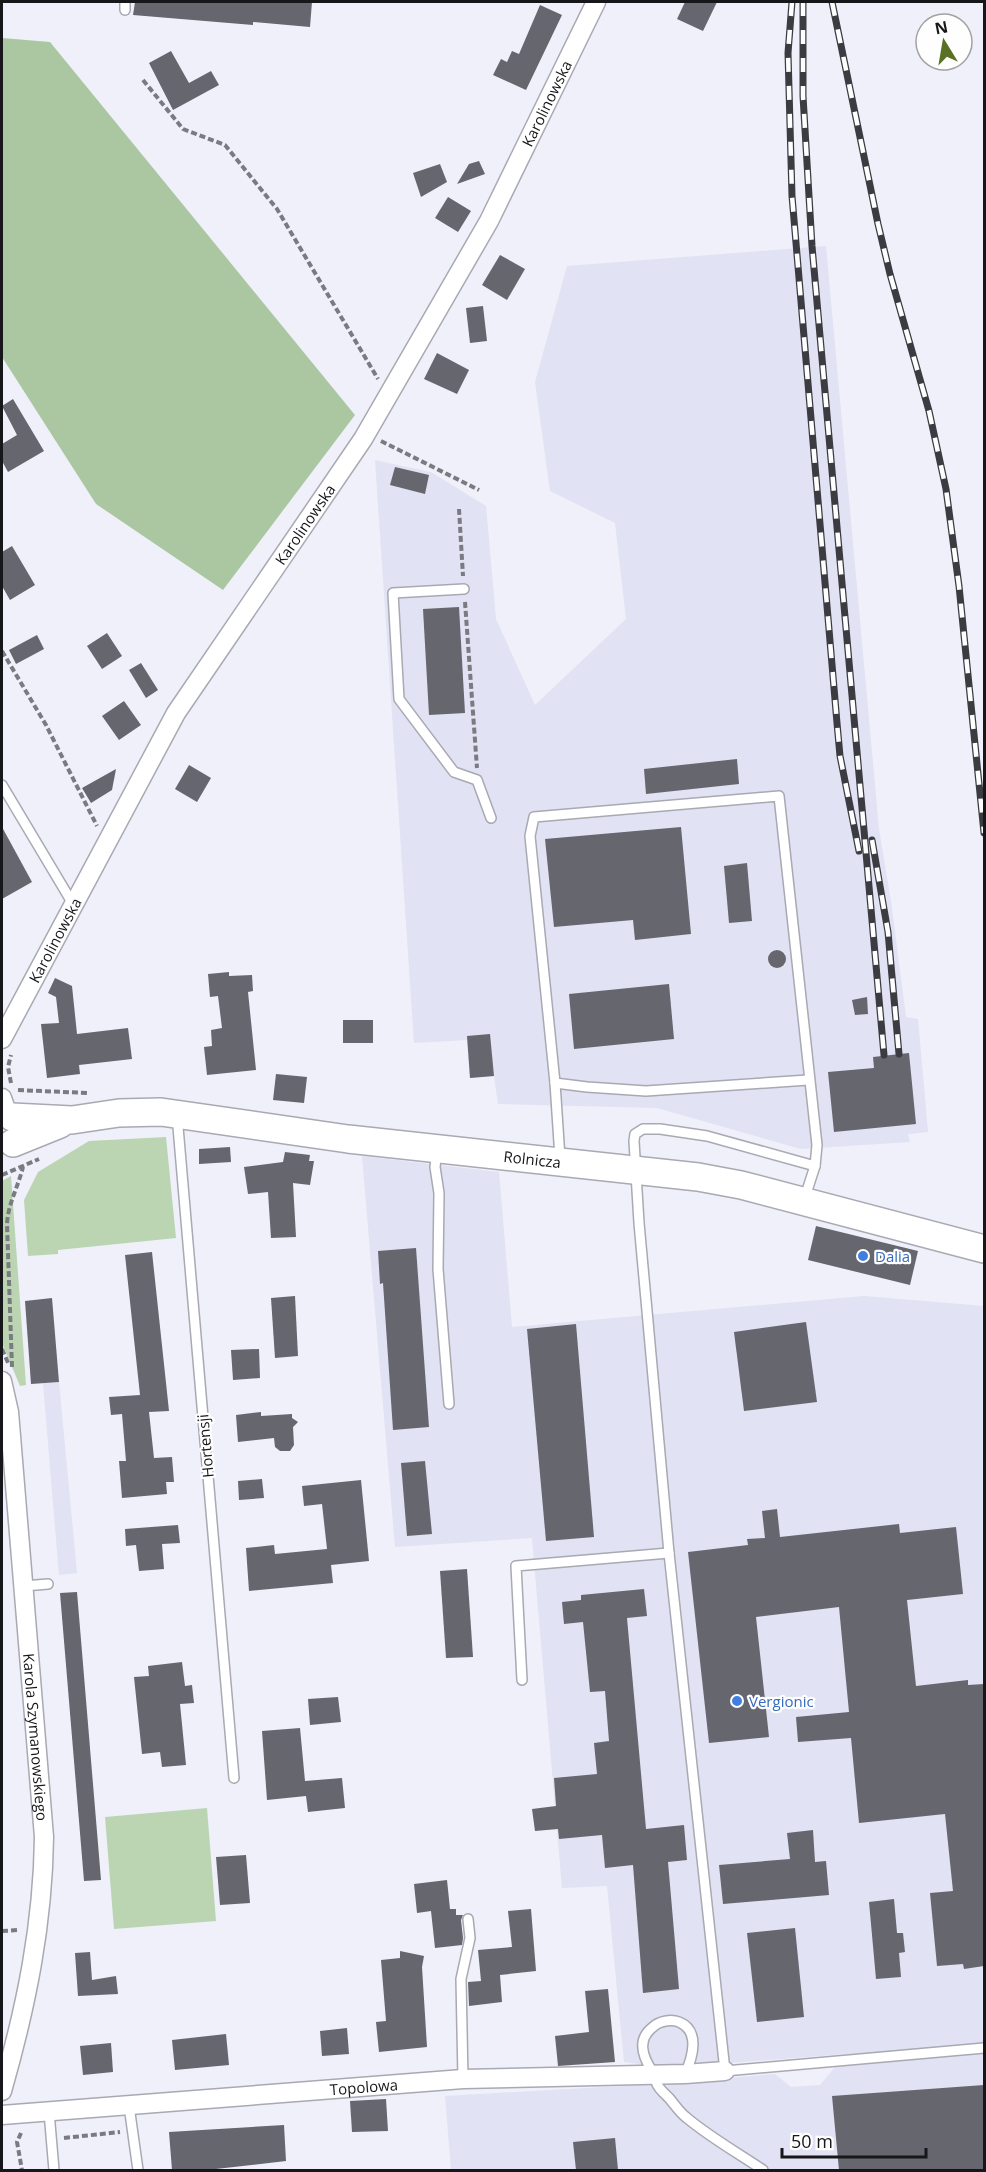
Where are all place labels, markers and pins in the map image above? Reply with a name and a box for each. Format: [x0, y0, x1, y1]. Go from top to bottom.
place label: Dalia [875, 1246, 910, 1266]
marker: Dalia [856, 1249, 870, 1263]
place label: Vergionic [749, 1691, 814, 1711]
marker: Vergionic [730, 1694, 744, 1708]

